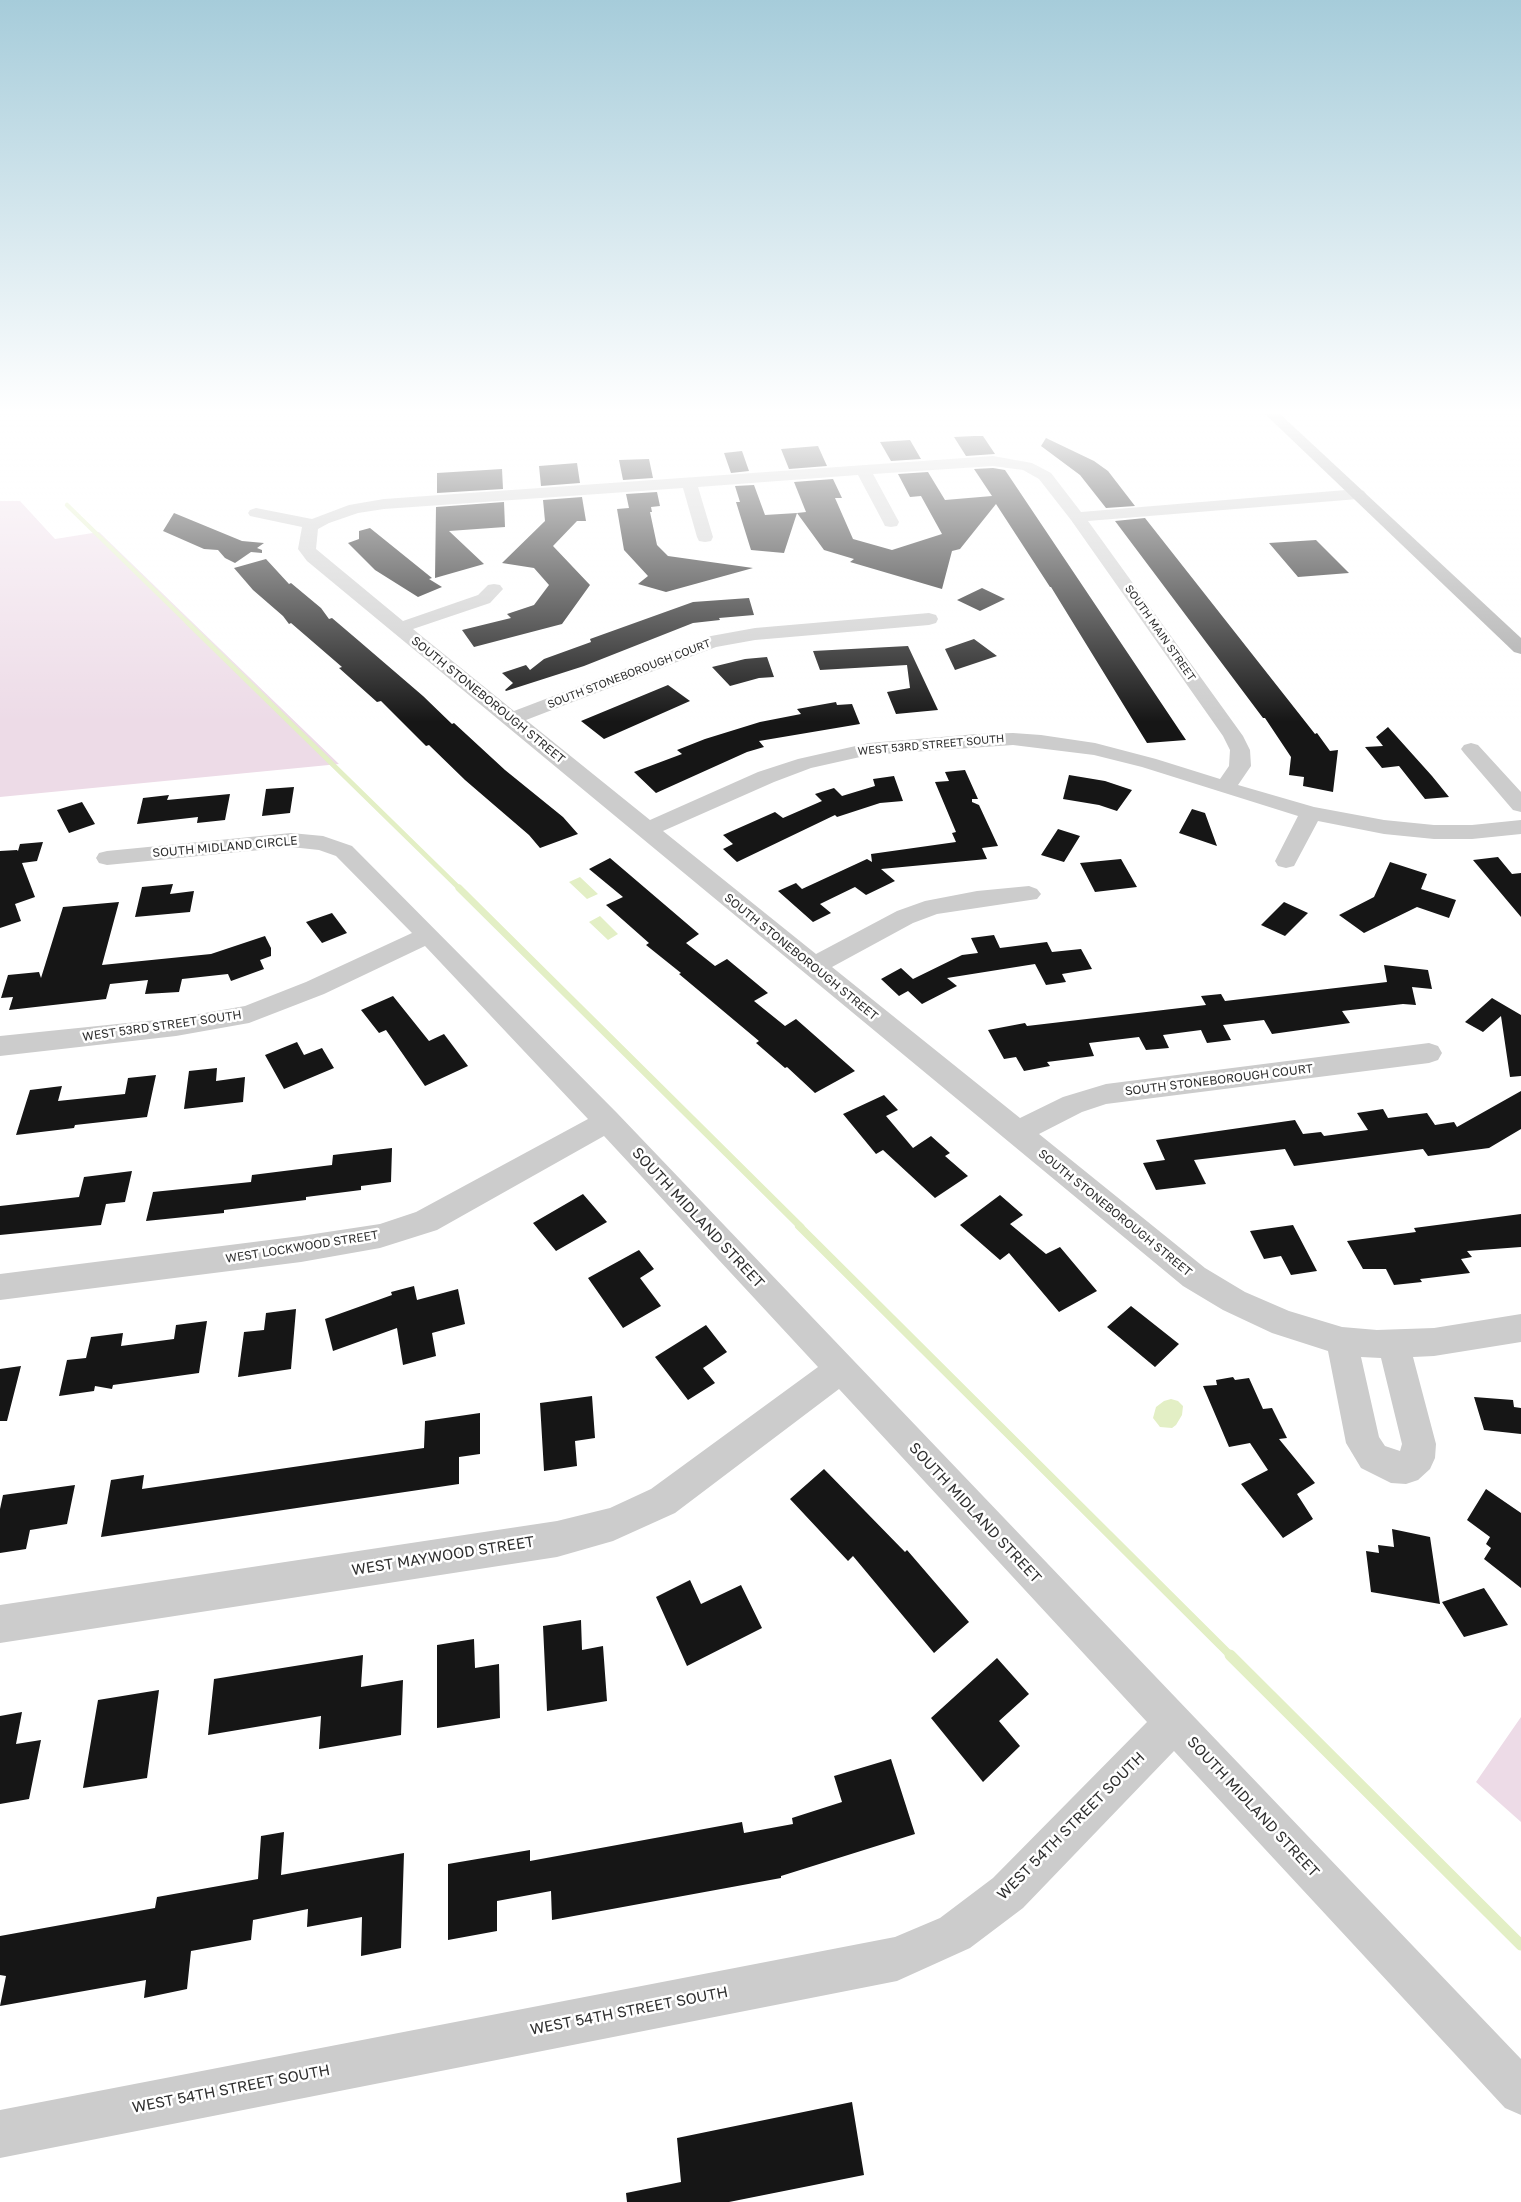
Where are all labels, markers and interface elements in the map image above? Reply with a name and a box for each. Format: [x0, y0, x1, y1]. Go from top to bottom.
street label: SOUTH MAIN STREET [1122, 582, 1198, 684]
street label: SOUTH STONEBOROUGH STREET [408, 633, 568, 767]
street label: SOUTH STONEBOROUGH COURT [546, 637, 712, 711]
street label: WEST 53RD STREET SOUTH [857, 732, 1005, 758]
street label: SOUTH MIDLAND CIRCLE [152, 833, 298, 861]
street label: SOUTH STONEBOROUGH STREET [721, 890, 881, 1024]
street label: WEST 53RD STREET SOUTH [81, 1008, 243, 1044]
street label: SOUTH STONEBOROUGH COURT [1124, 1061, 1314, 1099]
street label: SOUTH MIDLAND STREET [628, 1144, 768, 1292]
street label: SOUTH STONEBOROUGH STREET [1035, 1146, 1195, 1280]
street label: WEST LOCKWOOD STREET [225, 1228, 379, 1266]
street label: SOUTH MIDLAND STREET [905, 1439, 1045, 1587]
street label: WEST MAYWOOD STREET [350, 1533, 536, 1579]
street label: SOUTH MIDLAND STREET [1183, 1733, 1323, 1881]
street label: WEST 54TH STREET SOUTH [994, 1749, 1148, 1903]
street label: WEST 54TH STREET SOUTH [529, 1983, 729, 2039]
street label: WEST 54TH STREET SOUTH [131, 2061, 331, 2117]

